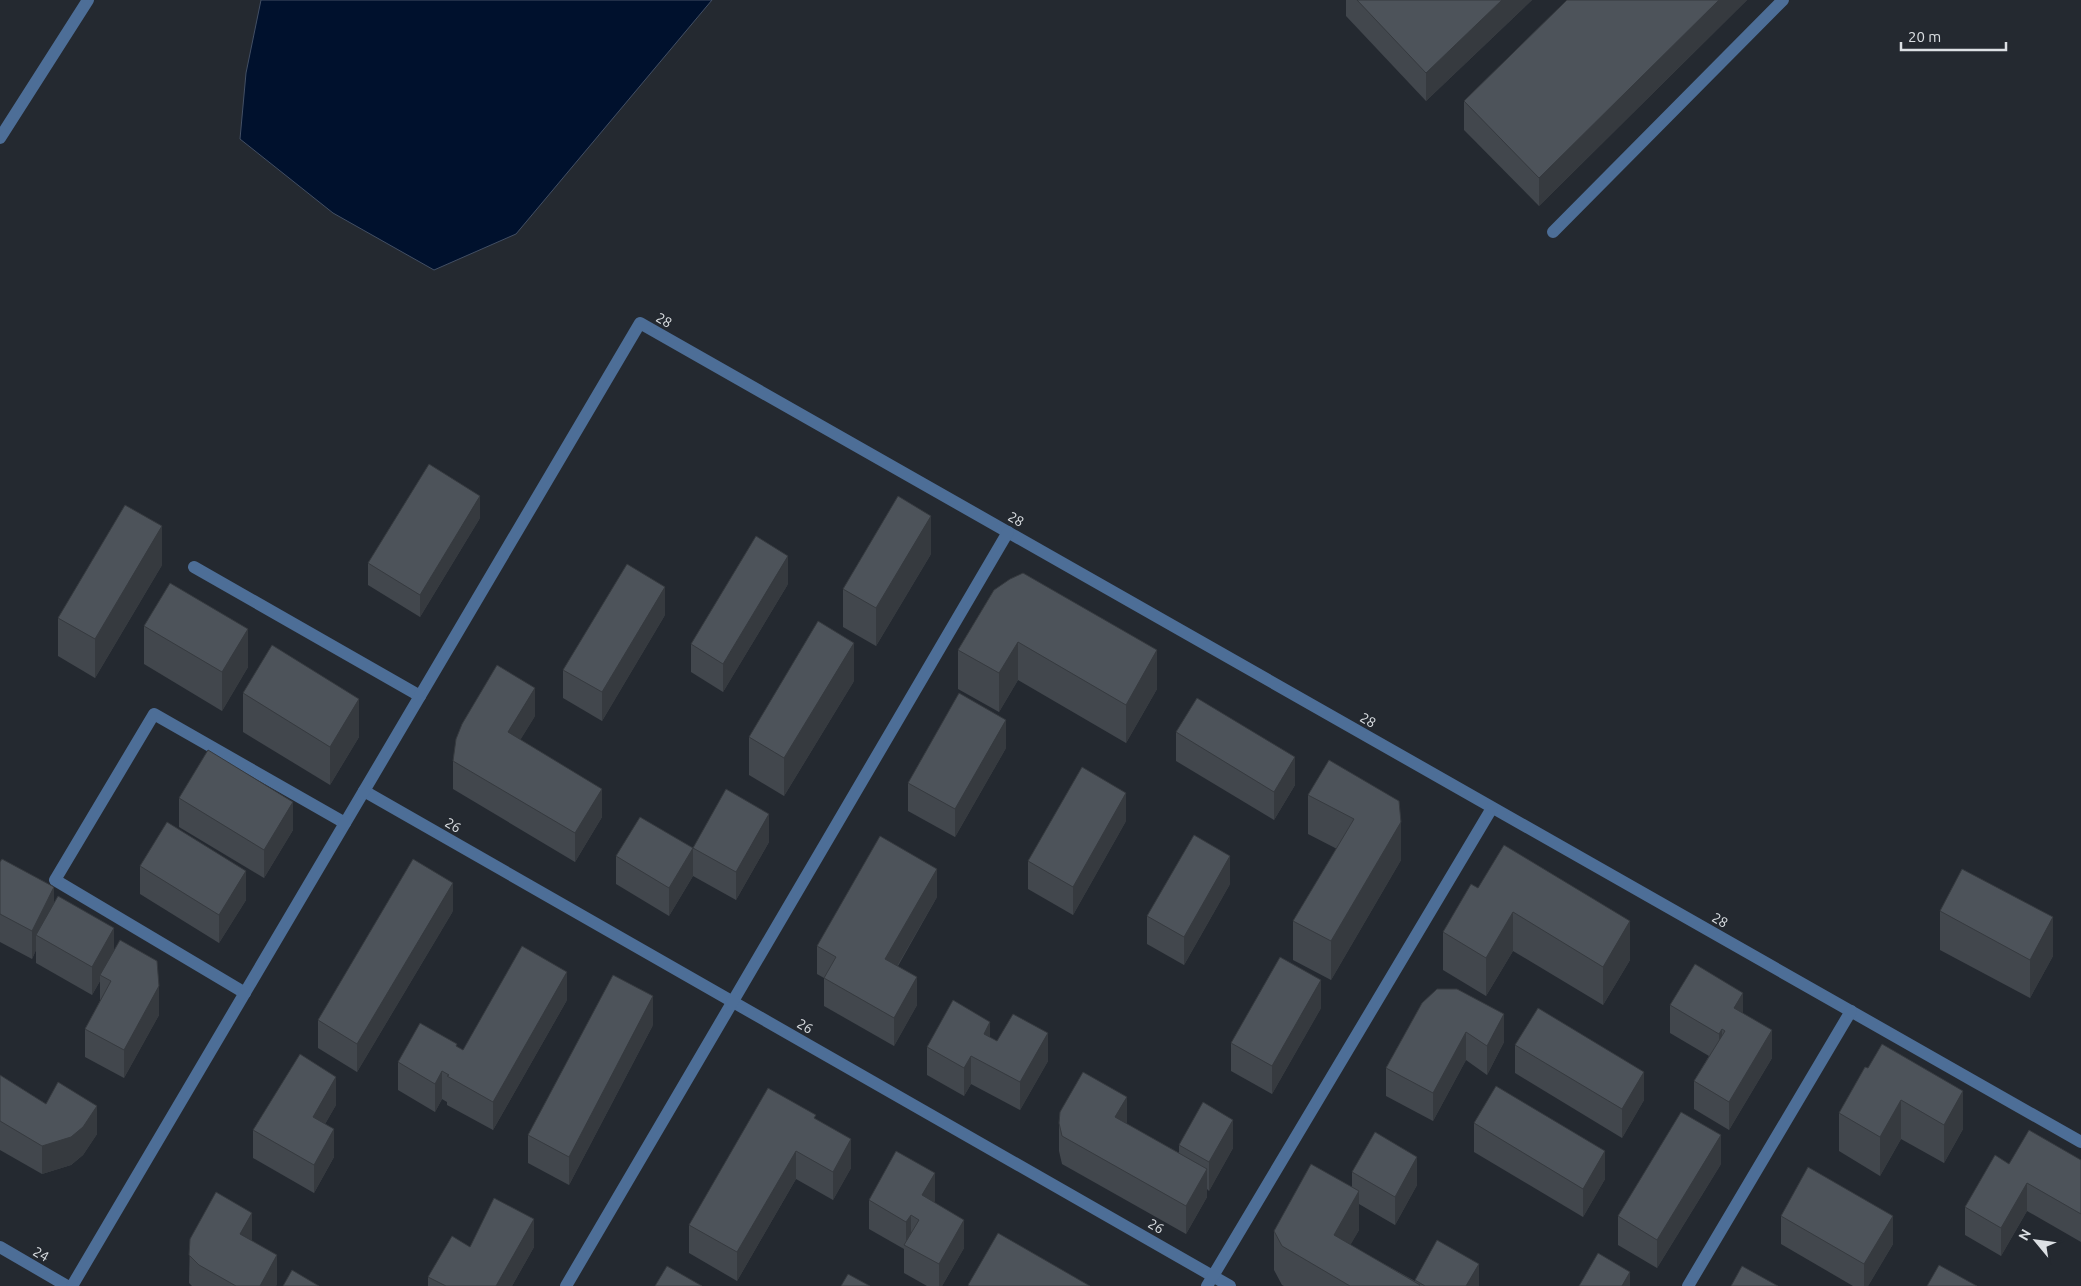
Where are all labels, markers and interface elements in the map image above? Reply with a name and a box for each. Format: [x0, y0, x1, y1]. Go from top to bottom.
scale bar [1901, 20, 2006, 52]
text: 20 m [1908, 28, 1941, 45]
street label: 28 [653, 309, 675, 331]
street label: 28 [1005, 508, 1027, 530]
street label: 28 [1357, 709, 1379, 731]
street label: 26 [442, 814, 464, 836]
street label: 28 [1709, 909, 1731, 931]
street label: 26 [794, 1015, 816, 1037]
street label: 26 [1145, 1215, 1167, 1237]
north arrow [2011, 1216, 2061, 1266]
text: N [2015, 1226, 2034, 1243]
street label: 24 [30, 1243, 52, 1265]

